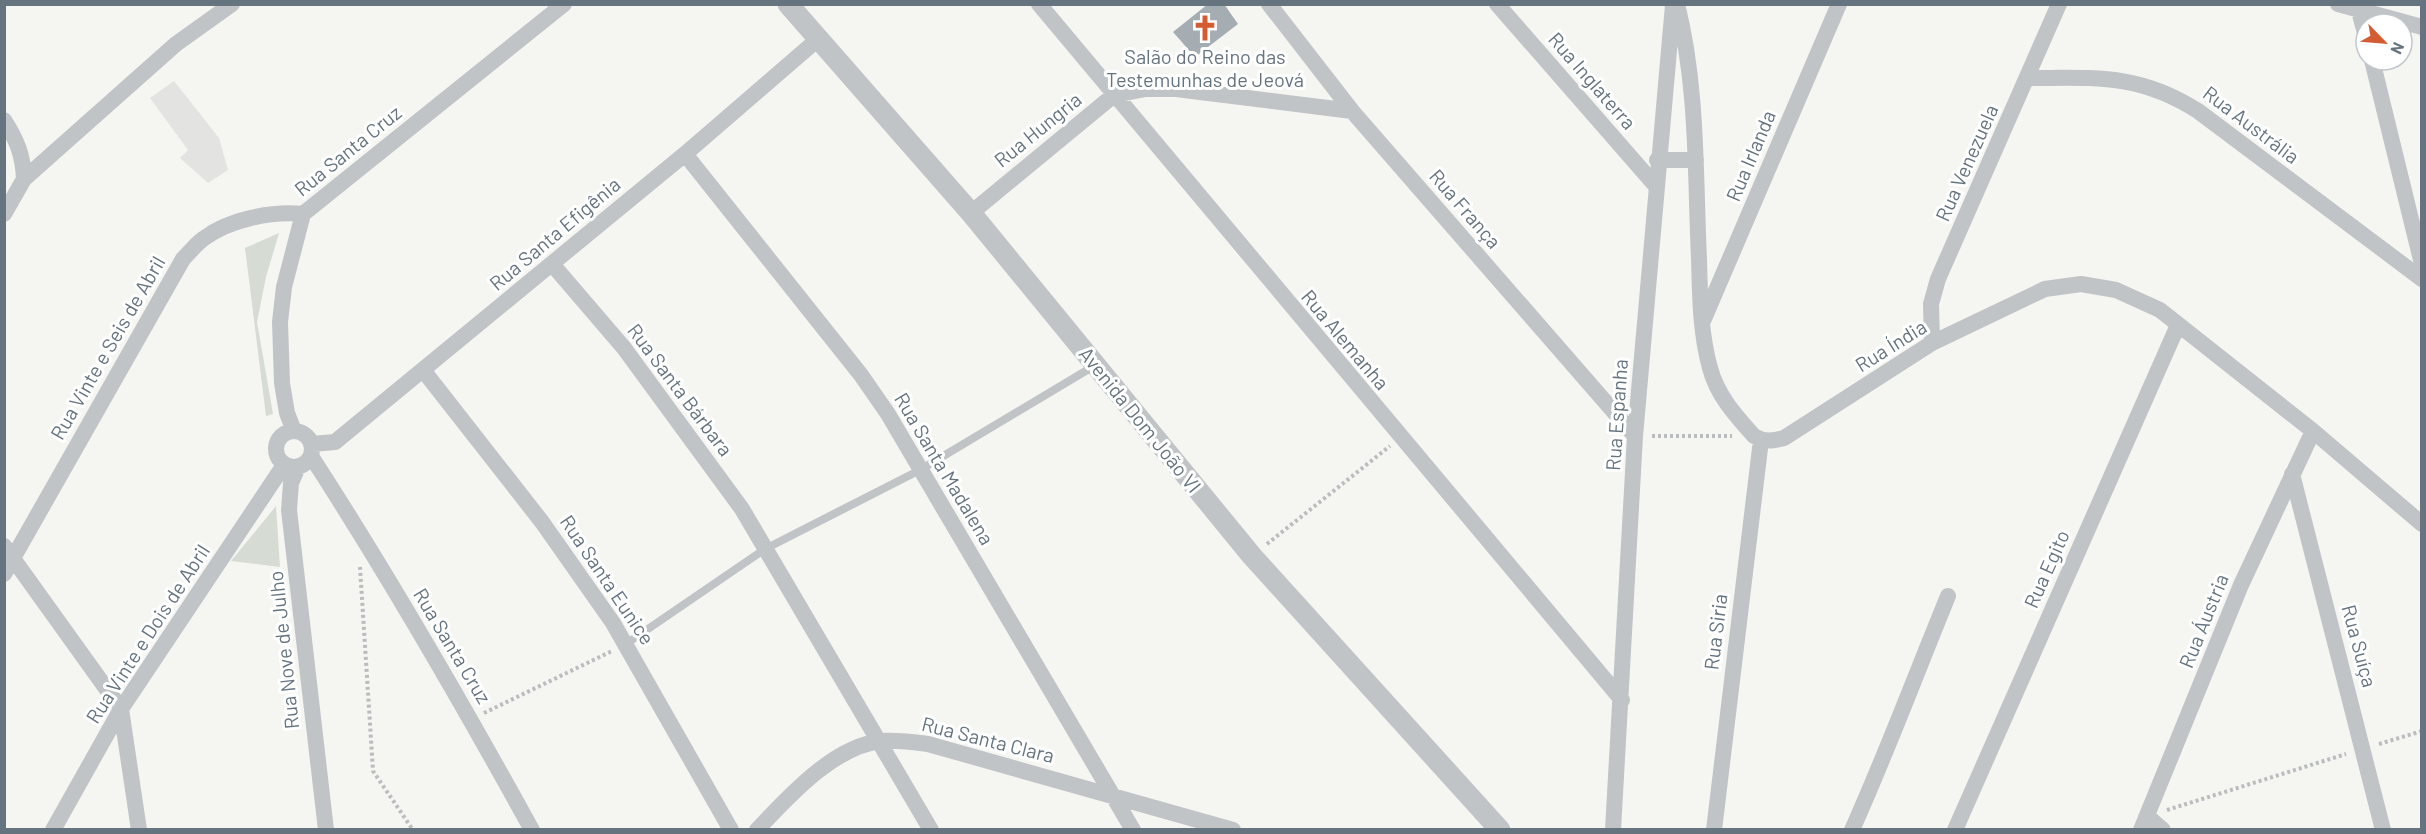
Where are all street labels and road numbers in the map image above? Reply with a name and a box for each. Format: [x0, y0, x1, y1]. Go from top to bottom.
street label: Rua Inglaterra [1544, 27, 1641, 134]
street label: Rua Austrália [2199, 80, 2304, 168]
street label: Rua Hungria [989, 87, 1086, 172]
street label: Rua Santa Cruz [289, 100, 406, 201]
street label: Rua Venezuela [1930, 101, 2002, 225]
street label: Rua Irlanda [1720, 107, 1780, 205]
street label: Rua França [1425, 164, 1507, 253]
street label: Rua Santa Efigênia [484, 172, 625, 295]
street label: Rua Vinte e Seis de Abril [45, 252, 169, 443]
street label: Rua Alemanha [1297, 284, 1395, 394]
street label: Rua Índia [1851, 314, 1930, 376]
street label: Rua Santa Bárbara [623, 318, 738, 460]
street label: Avenida Dom João VI [1075, 342, 1207, 497]
street label: Rua Espanha [1600, 358, 1632, 472]
street label: Rua Santa Madalena [890, 388, 1000, 549]
street label: Rua Santa Eunice [556, 510, 660, 649]
street label: Rua Egito [2018, 526, 2074, 611]
street label: Rua Vinte e Dois de Abril [80, 539, 214, 728]
street label: Rua Nove de Julho [263, 570, 303, 730]
street label: Rua Áustria [2173, 570, 2233, 671]
street label: Rua Santa Cruz [409, 583, 497, 708]
street label: Rua Siria [1698, 592, 1732, 671]
street label: Rua Suíça [2337, 602, 2382, 690]
street label: Rua Santa Clara [919, 711, 1057, 767]

